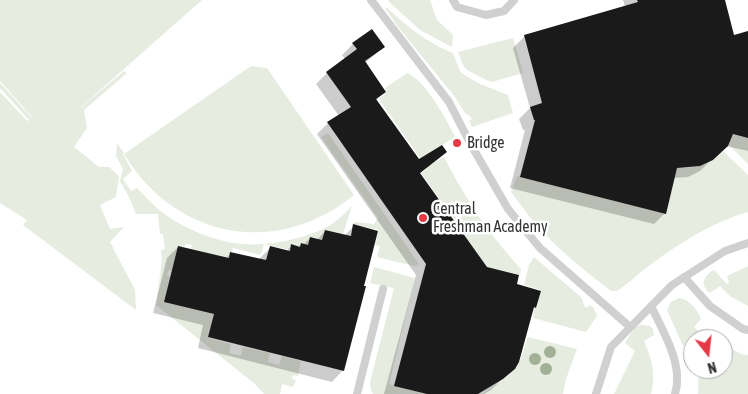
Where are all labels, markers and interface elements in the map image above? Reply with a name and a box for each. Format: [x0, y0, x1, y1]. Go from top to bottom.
place label: Bridge [467, 133, 504, 153]
marker: Bridge [451, 137, 463, 149]
place label: Central Freshman Academy [433, 199, 548, 237]
marker: Central Freshman Academy [417, 212, 429, 224]
north arrow [683, 329, 733, 379]
text: N [706, 359, 718, 376]

